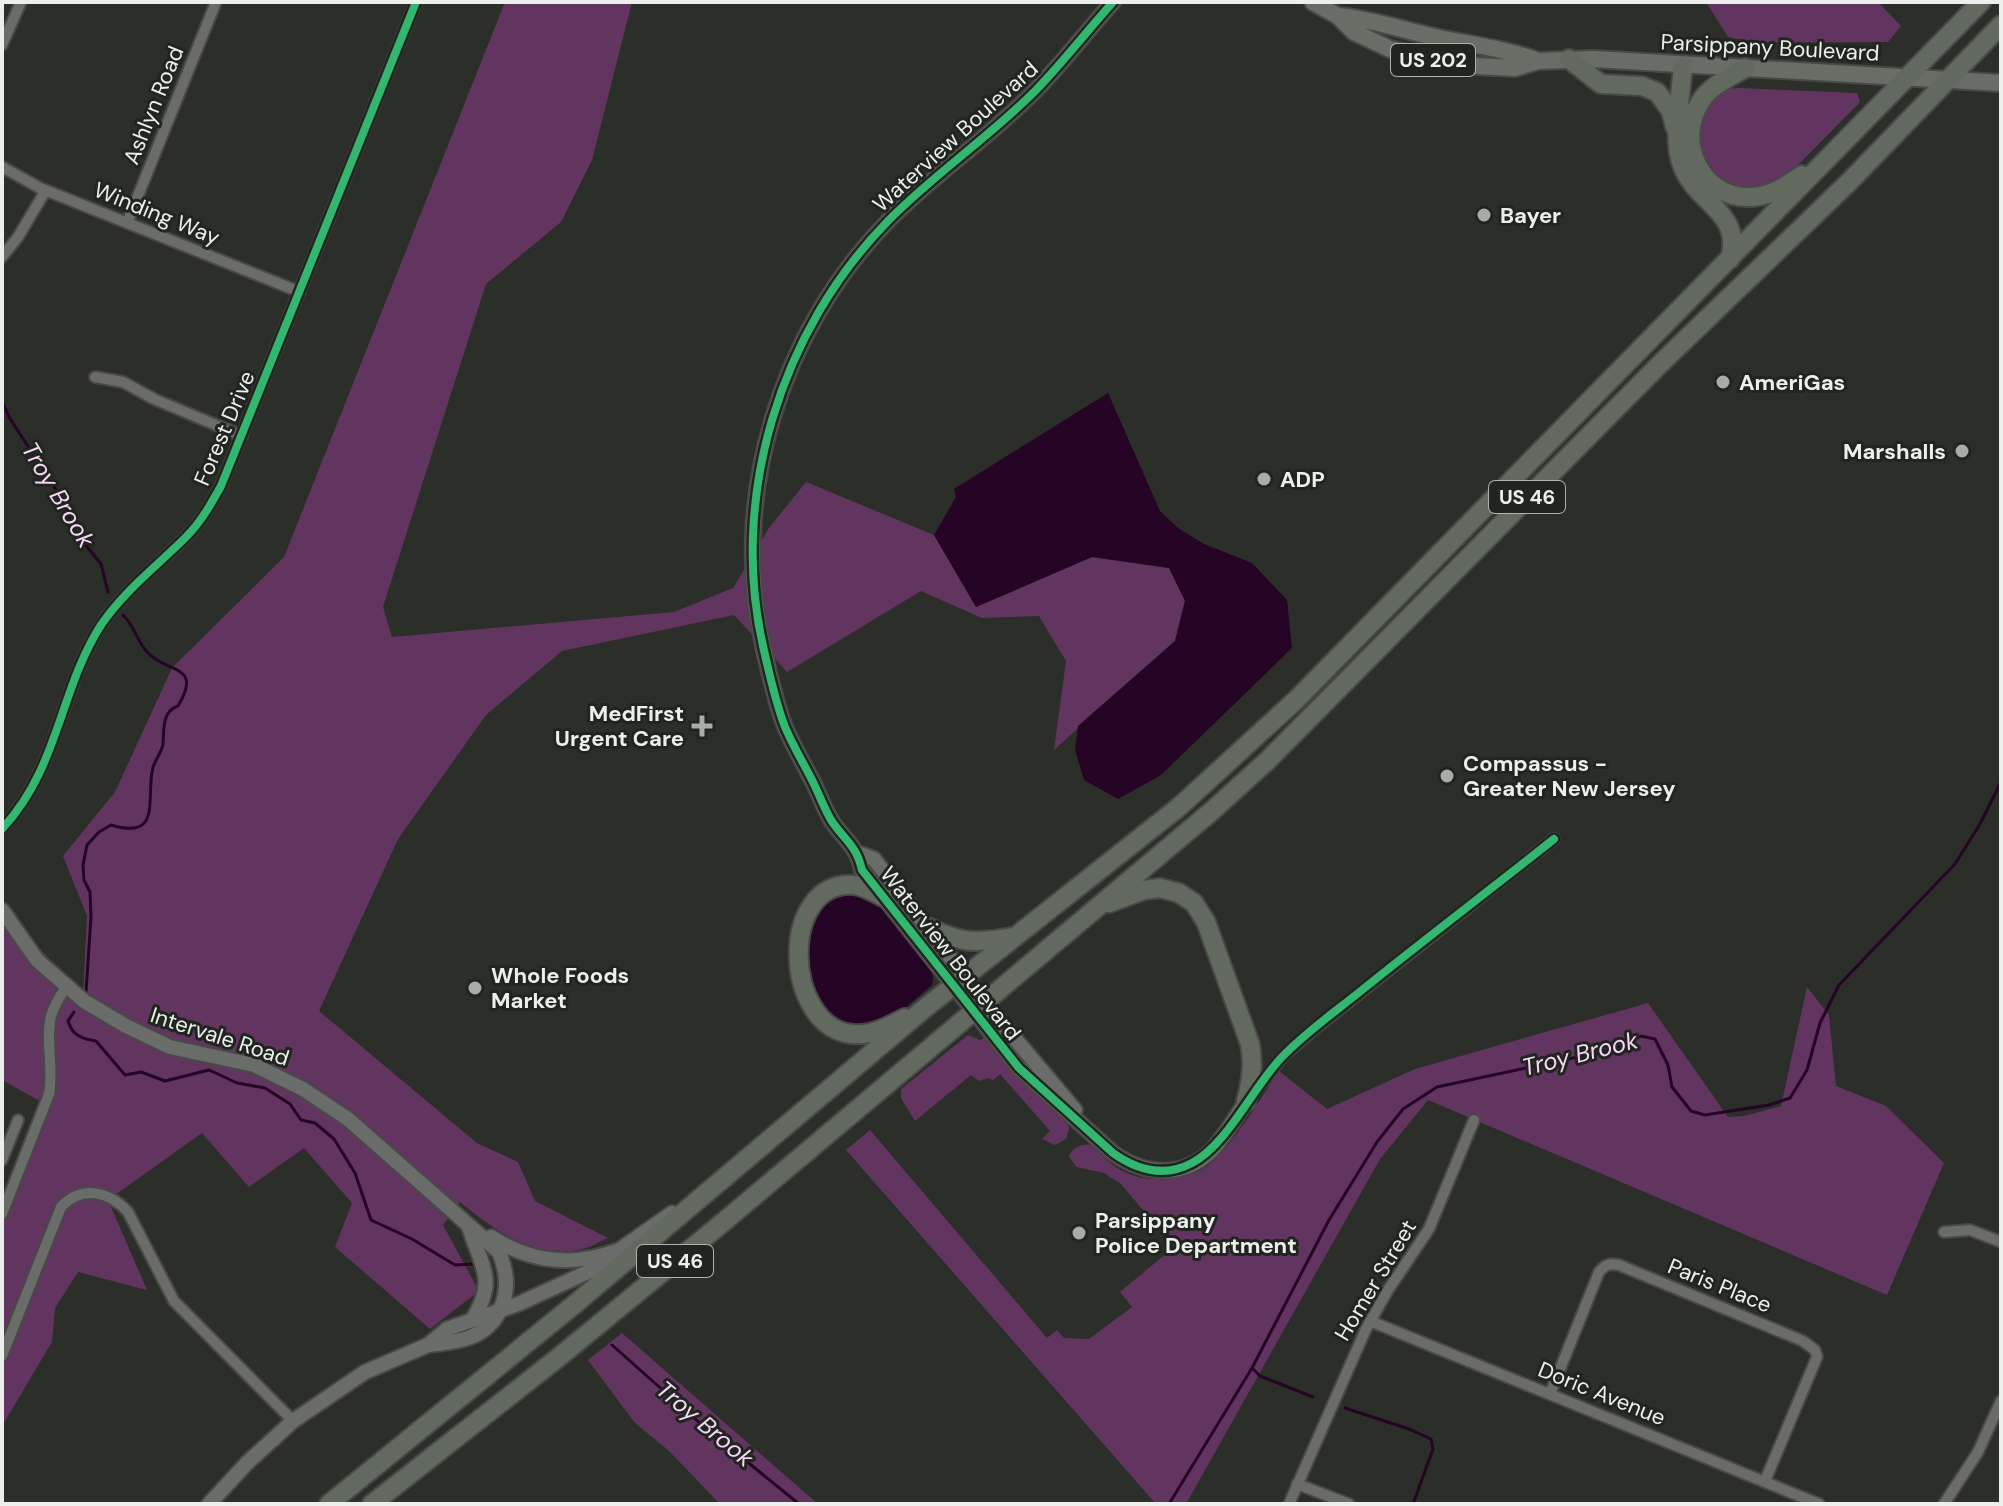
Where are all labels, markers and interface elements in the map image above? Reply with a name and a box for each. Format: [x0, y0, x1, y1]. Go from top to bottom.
street label: Parsippany Boulevard [1660, 27, 1880, 68]
street label: Ashlyn Road [117, 42, 190, 169]
road number: US 202 [1391, 44, 1475, 76]
street label: Waterview Boulevard [867, 54, 1044, 218]
street label: Winding Way [90, 175, 224, 252]
place label: Bayer [1500, 201, 1561, 230]
marker: Bayer [1475, 206, 1493, 224]
street label: Forest Drive [187, 367, 262, 490]
place label: AmeriGas [1739, 368, 1845, 397]
marker: AmeriGas [1714, 373, 1732, 391]
water label: Troy Brook [15, 436, 103, 554]
place label: Marshalls [1843, 437, 1946, 466]
marker: Marshalls [1953, 442, 1971, 460]
place label: ADP [1280, 465, 1325, 494]
marker: ADP [1255, 470, 1273, 488]
road number: US 46 [1489, 481, 1565, 513]
place label: MedFirst Urgent Care [555, 699, 684, 753]
marker: MedFirst Urgent Care [691, 715, 713, 737]
place label: Compassus - Greater New Jersey [1463, 749, 1676, 803]
marker: Compassus - Greater New Jersey [1438, 767, 1456, 785]
street label: Waterview Boulevard [874, 861, 1028, 1046]
place label: Whole Foods Market [491, 961, 629, 1015]
marker: Whole Foods Market [466, 979, 484, 997]
street label: Intervale Road [147, 1000, 293, 1073]
water label: Troy Brook [1519, 1024, 1642, 1083]
place label: Parsippany Police Department [1095, 1206, 1297, 1260]
street label: Homer Street [1328, 1214, 1423, 1346]
marker: Parsippany Police Department [1070, 1224, 1088, 1242]
road number: US 46 [637, 1245, 713, 1277]
street label: Paris Place [1664, 1252, 1776, 1319]
street label: Doric Avenue [1534, 1355, 1670, 1432]
water label: Troy Brook [650, 1374, 761, 1474]

